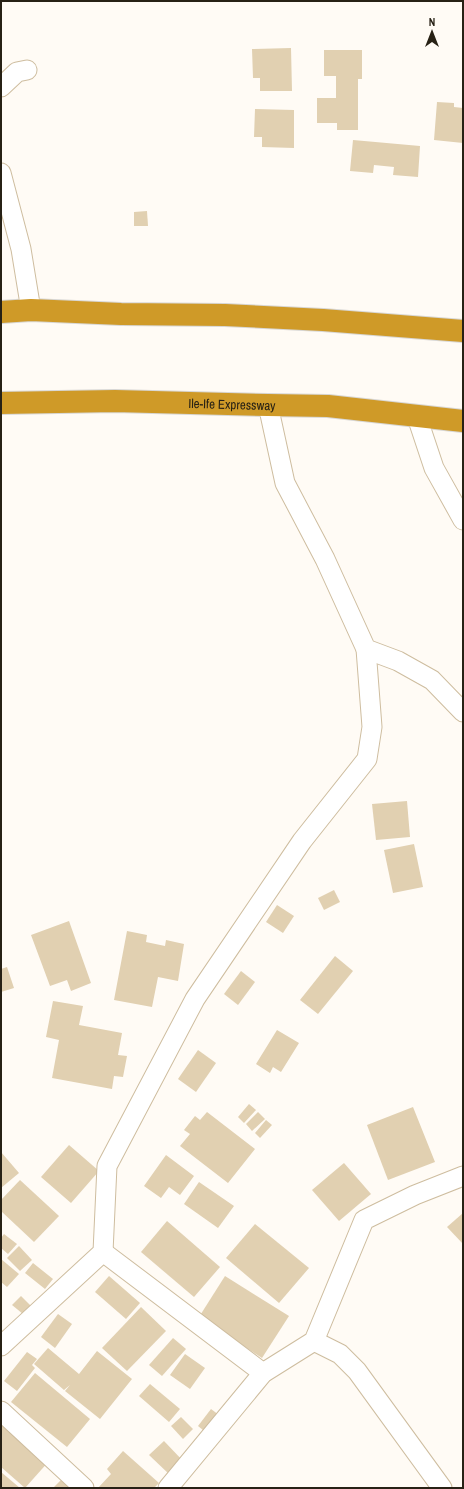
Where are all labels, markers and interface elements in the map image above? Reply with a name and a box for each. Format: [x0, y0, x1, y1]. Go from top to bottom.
north arrow [412, 12, 452, 52]
text: N [429, 15, 435, 29]
street label: Ile-Ife Expressway [188, 394, 276, 414]

